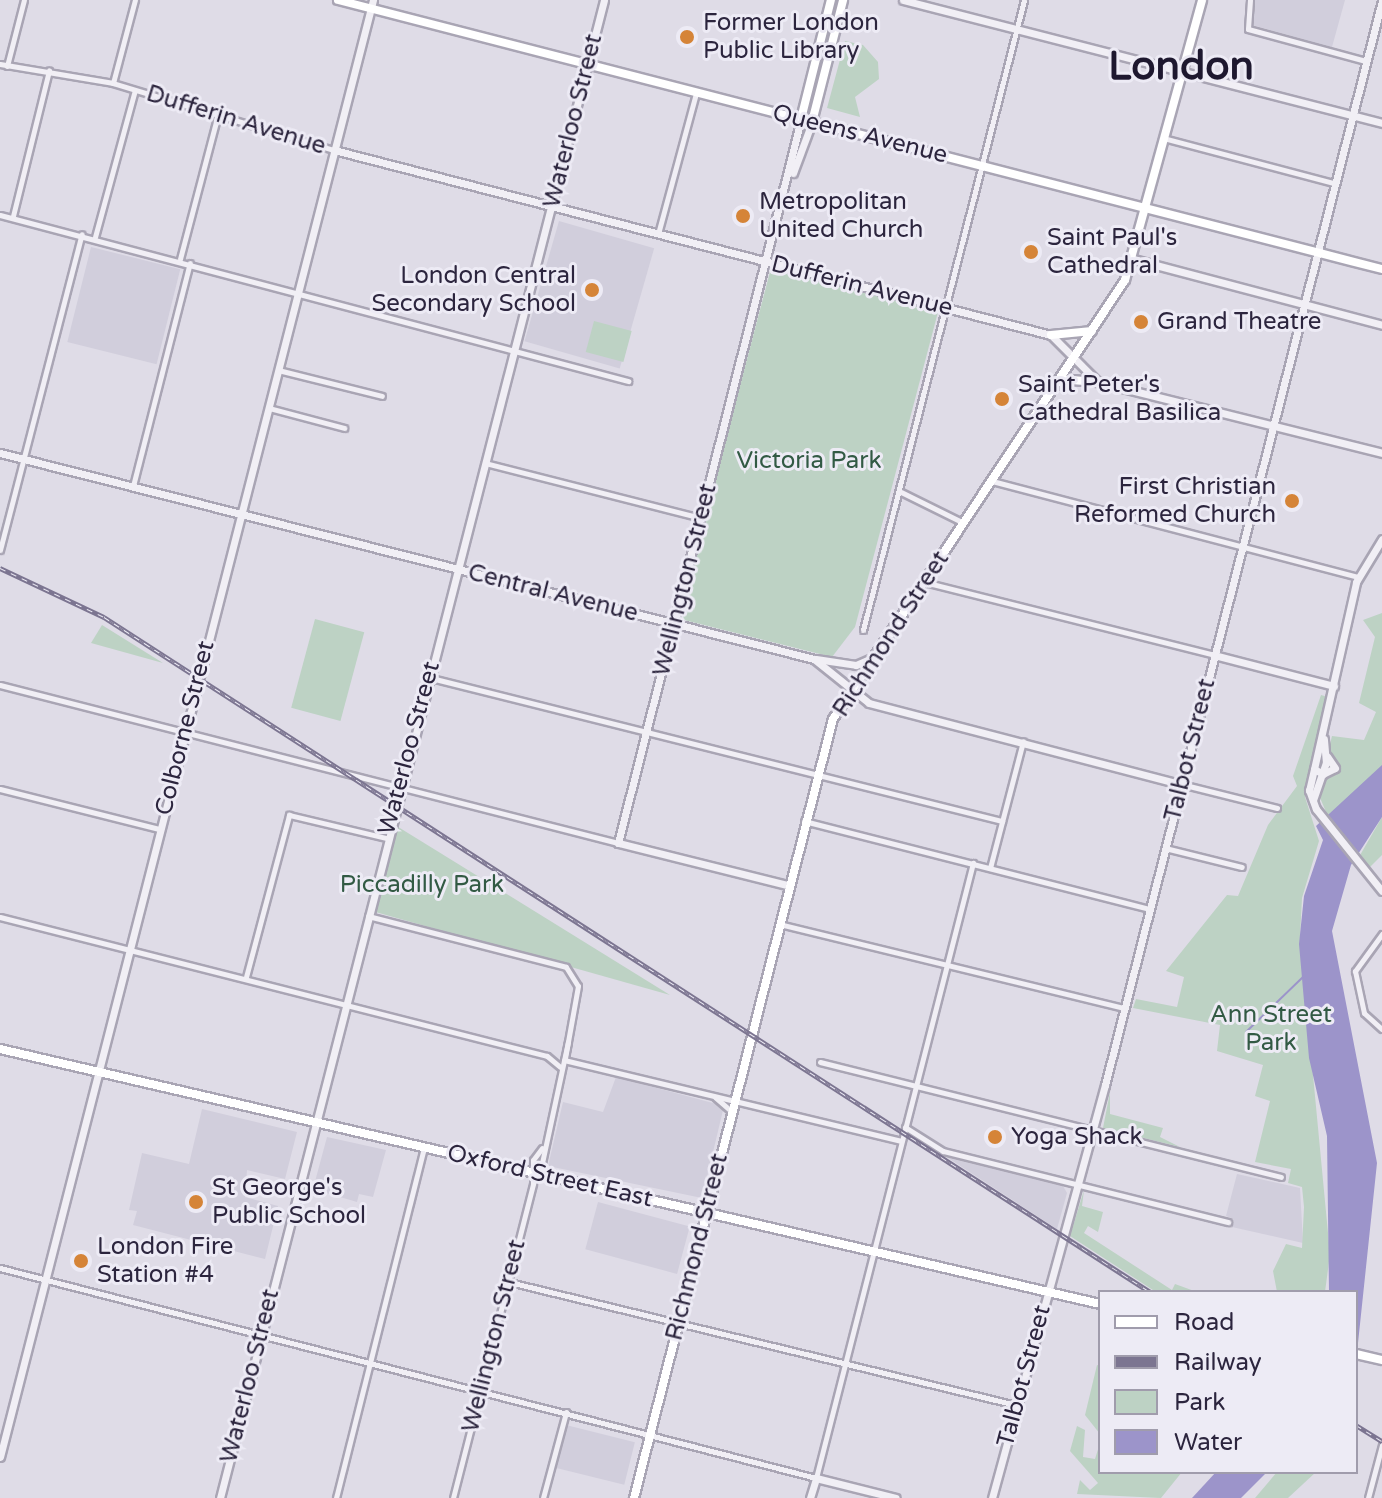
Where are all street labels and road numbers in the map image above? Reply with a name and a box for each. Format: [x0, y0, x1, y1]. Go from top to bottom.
street label: Waterloo Street [537, 31, 609, 211]
street label: Dufferin Avenue [143, 79, 329, 161]
street label: Queens Avenue [770, 98, 950, 170]
street label: Dufferin Avenue [768, 250, 956, 322]
street label: Wellington Street [647, 481, 723, 679]
street label: Richmond Street [827, 546, 955, 722]
street label: Central Avenue [465, 558, 641, 628]
street label: Colborne Street [149, 638, 221, 818]
street label: Waterloo Street [372, 658, 446, 838]
street label: Talbot Street [1158, 676, 1222, 824]
street label: Oxford Street East [444, 1138, 656, 1214]
street label: Richmond Street [660, 1151, 734, 1343]
street label: Wellington Street [456, 1237, 532, 1435]
street label: Waterloo Street [214, 1286, 286, 1466]
street label: Talbot Street [991, 1302, 1057, 1450]

